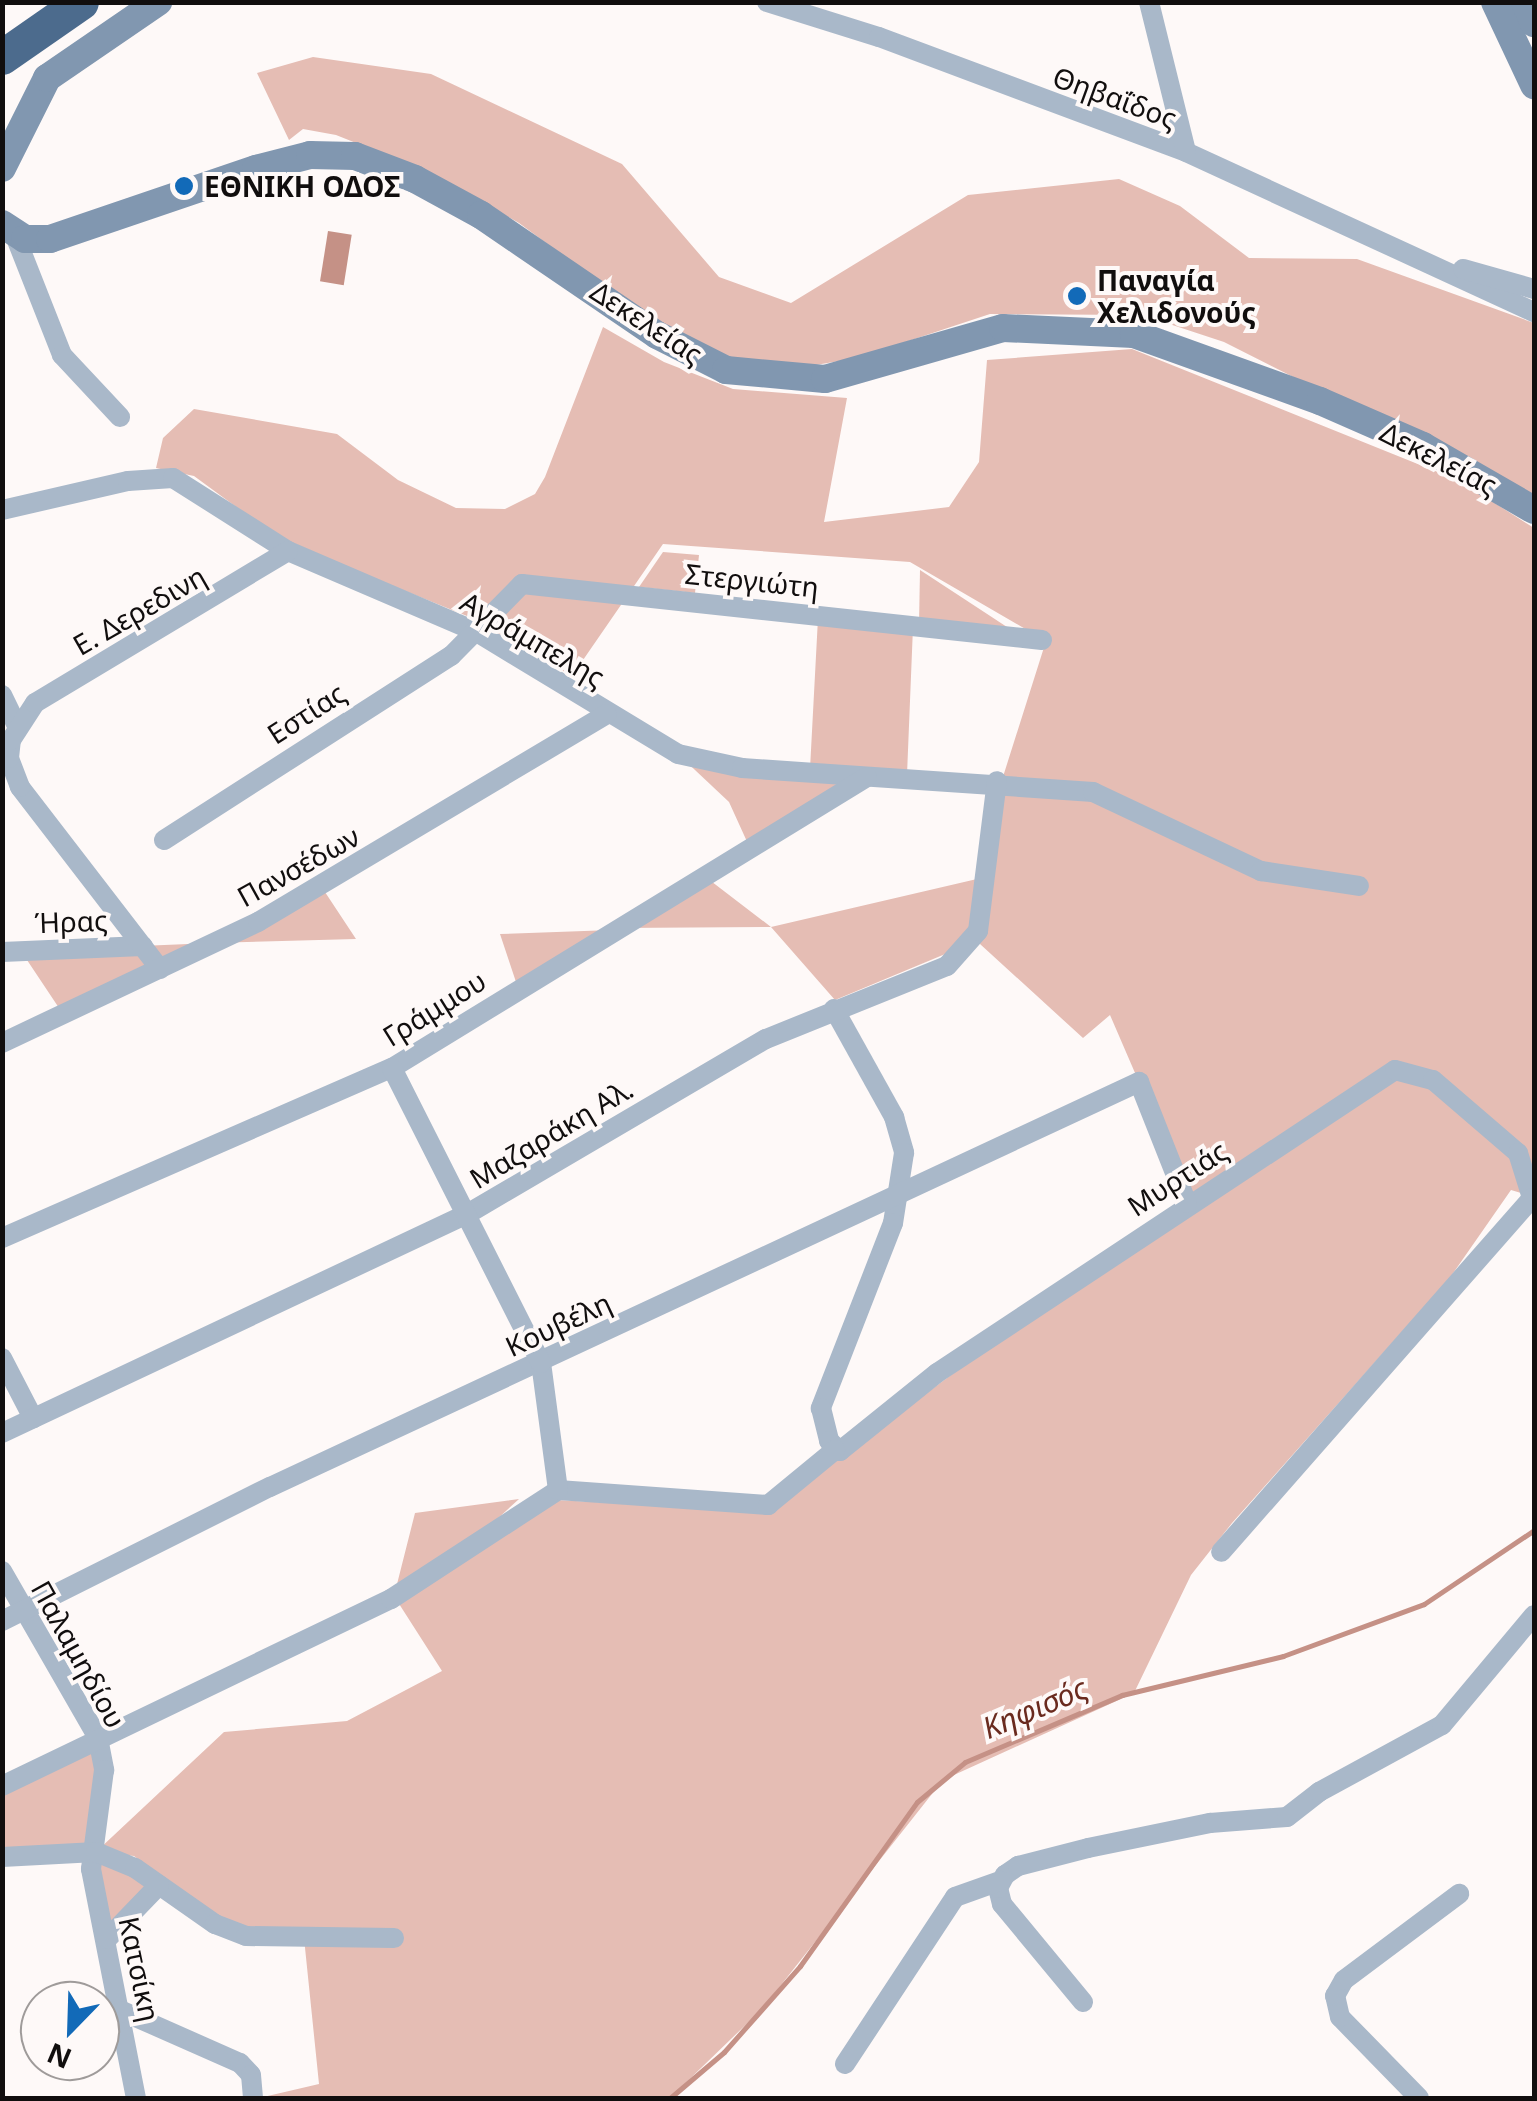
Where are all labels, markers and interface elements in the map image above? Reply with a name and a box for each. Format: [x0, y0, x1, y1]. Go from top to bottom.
street label: Θηβαΐδος [1049, 59, 1181, 135]
place label: ΕΘΝΙΚΗ ΟΔΟΣ [204, 169, 400, 203]
marker: ΕΘΝΙΚΗ ΟΔΟΣ [173, 175, 195, 197]
place label: Παναγία Χελιδονούς [1097, 263, 1256, 329]
street label: Δεκελείας [585, 273, 709, 371]
marker: Παναγία Χελιδονούς [1066, 285, 1088, 307]
street label: Δεκελείας [1375, 414, 1503, 502]
street label: Στεργιώτη [683, 556, 821, 604]
street label: Ε. Δερεδινη [67, 559, 211, 661]
street label: Αγράμπελης [455, 584, 611, 694]
street label: Εστίας [261, 675, 351, 751]
street label: Πανσέδων [231, 819, 365, 913]
street label: Ήρας [34, 903, 108, 939]
street label: Γράμμου [376, 963, 492, 1053]
street label: Μαζαράκη Αλ. [463, 1071, 639, 1195]
street label: Μυρτιάς [1121, 1133, 1233, 1223]
street label: Κουβέλη [500, 1285, 616, 1363]
street label: Παλαμηδίου [25, 1575, 133, 1733]
water label: Κηφισός [977, 1670, 1093, 1746]
street label: Κατσίκη [113, 1914, 167, 2024]
north arrow [20, 1981, 120, 2081]
text: N [41, 2035, 77, 2079]

